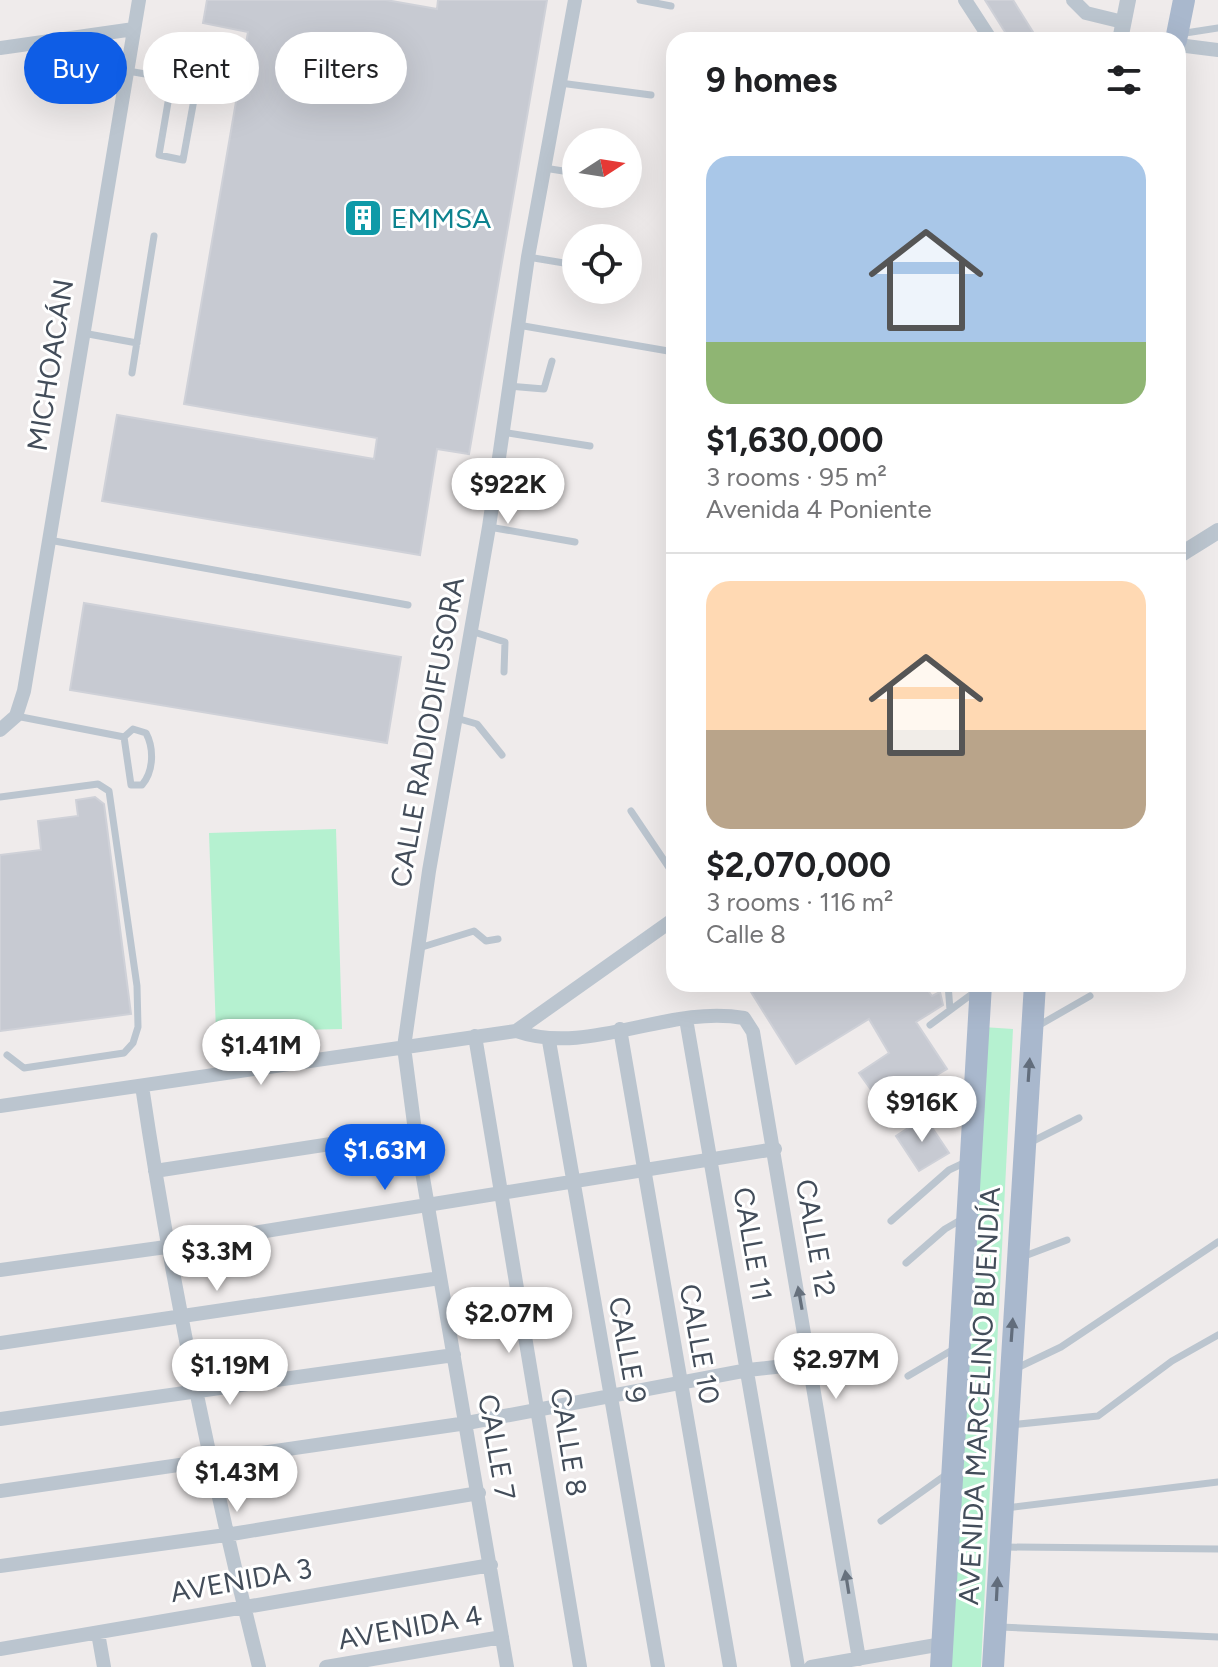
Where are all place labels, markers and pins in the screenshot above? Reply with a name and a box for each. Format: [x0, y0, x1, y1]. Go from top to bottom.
building icon: EMMSA [342, 197, 384, 239]
place label: EMMSA [391, 201, 491, 235]
pin: $922K [452, 458, 564, 526]
pin: $1.41M [196, 1019, 326, 1087]
pin: $916K [866, 1076, 978, 1144]
pin: $1.63M [320, 1124, 450, 1192]
pin: $3.3M [161, 1225, 273, 1293]
pin: $2.07M [444, 1287, 574, 1355]
pin: $2.97M [771, 1333, 901, 1401]
pin: $1.19M [165, 1339, 295, 1407]
pin: $1.43M [172, 1446, 302, 1514]

